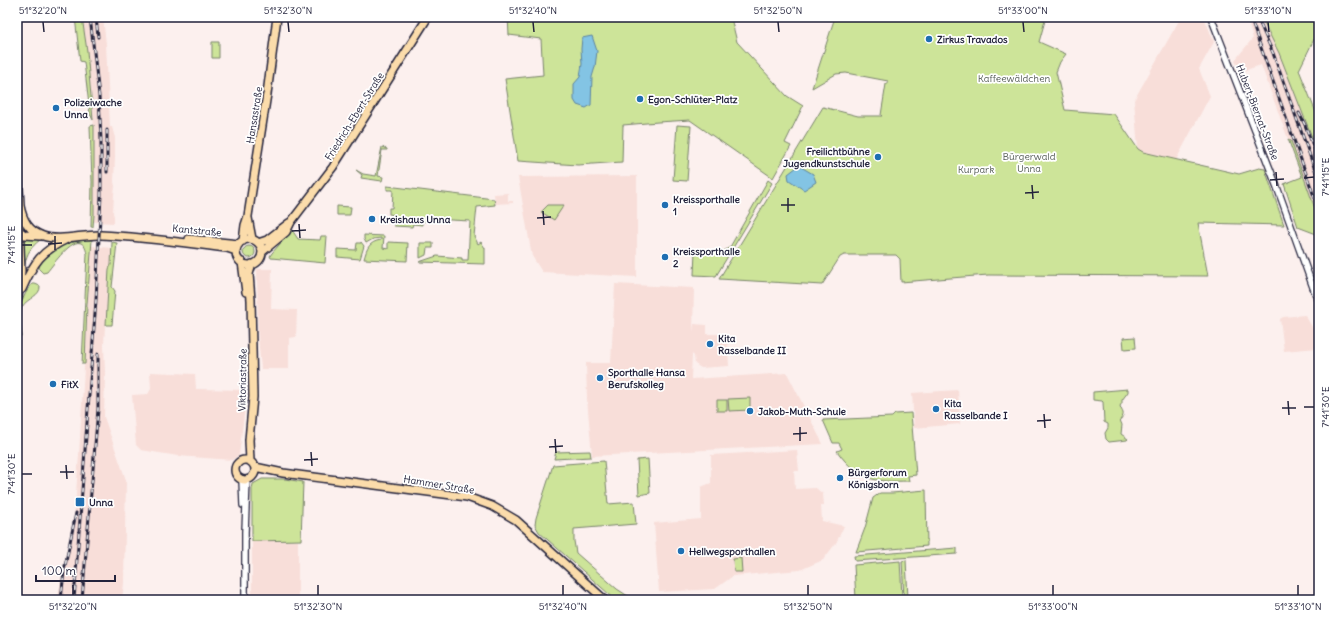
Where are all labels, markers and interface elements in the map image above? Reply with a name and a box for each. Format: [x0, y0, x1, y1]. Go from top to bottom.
text: 51°32'20"N [19, 4, 67, 17]
text: 51°32'30"N [264, 4, 312, 17]
text: 51°32'40"N [509, 4, 557, 17]
text: 51°32'50"N [754, 4, 802, 17]
text: 51°33'00"N [998, 4, 1048, 17]
text: 51°33'10"N [1244, 4, 1292, 17]
place label: Zirkus Travados [937, 33, 1008, 46]
marker: Zirkus Travados [924, 34, 934, 44]
street label: Hubert-Biernat-Straße [1233, 62, 1282, 162]
street label: Friedrich-Ebert-Straße [322, 70, 387, 163]
park label: Kaffeewäldchen [978, 72, 1051, 85]
street label: Hansastraße [244, 86, 265, 144]
place label: Egon-Schlüter-Platz [648, 93, 738, 106]
marker: Egon-Schlüter-Platz [635, 94, 645, 104]
place label: Polizeiwache Unna [64, 96, 123, 121]
marker: Polizeiwache Unna [51, 103, 61, 113]
place label: Freilichtbühne Jugendkunstschule [783, 145, 871, 170]
park label: Bürgerwald Unna [1002, 150, 1056, 175]
marker: Freilichtbühne Jugendkunstschule [873, 152, 883, 162]
text: 7°41'15"E [1319, 158, 1332, 196]
park label: Kurpark [958, 163, 994, 176]
place label: Kreissporthalle 1 [673, 193, 740, 218]
marker: Kreissporthalle 1 [660, 200, 670, 210]
place label: Kreishaus Unna [380, 213, 451, 226]
marker: Kreishaus Unna [367, 214, 377, 224]
street label: Kantstraße [172, 222, 222, 239]
text: 7°41'15"E [5, 226, 18, 264]
place label: Kreissporthalle 2 [673, 245, 740, 270]
marker: Kreissporthalle 2 [660, 252, 670, 262]
place label: Kita Rasselbande II [718, 332, 787, 357]
marker: Kita Rasselbande II [705, 339, 715, 349]
street label: Viktoriastraße [235, 348, 250, 412]
place label: Sporthalle Hansa Berufskolleg [608, 366, 685, 391]
marker: Sporthalle Hansa Berufskolleg [595, 373, 605, 383]
place label: FitX [61, 378, 79, 391]
marker: FitX [48, 379, 58, 389]
text: 7°41'30"E [1319, 386, 1332, 428]
place label: Kita Rasselbande I [944, 397, 1008, 422]
marker: Kita Rasselbande I [931, 404, 941, 414]
place label: Jakob-Muth-Schule [758, 405, 847, 418]
marker: Jakob-Muth-Schule [745, 406, 755, 416]
text: 7°41'30"E [5, 453, 18, 495]
place label: Bürgerforum Königsborn [848, 466, 907, 491]
street label: Hammer Straße [403, 472, 475, 497]
marker: Bürgerforum Königsborn [835, 473, 845, 483]
marker: Unna [74, 496, 86, 508]
place label: Unna [89, 496, 113, 509]
place label: Hellwegsporthallen [689, 545, 775, 558]
marker: Hellwegsporthallen [676, 546, 686, 556]
scale bar [36, 557, 115, 583]
text: 100 m [42, 563, 76, 578]
text: 51°32'20"N [49, 600, 97, 613]
text: 51°32'30"N [294, 600, 342, 613]
text: 51°32'40"N [539, 600, 587, 613]
text: 51°32'50"N [784, 600, 832, 613]
text: 51°33'00"N [1028, 600, 1078, 613]
text: 51°33'10"N [1274, 600, 1322, 613]

